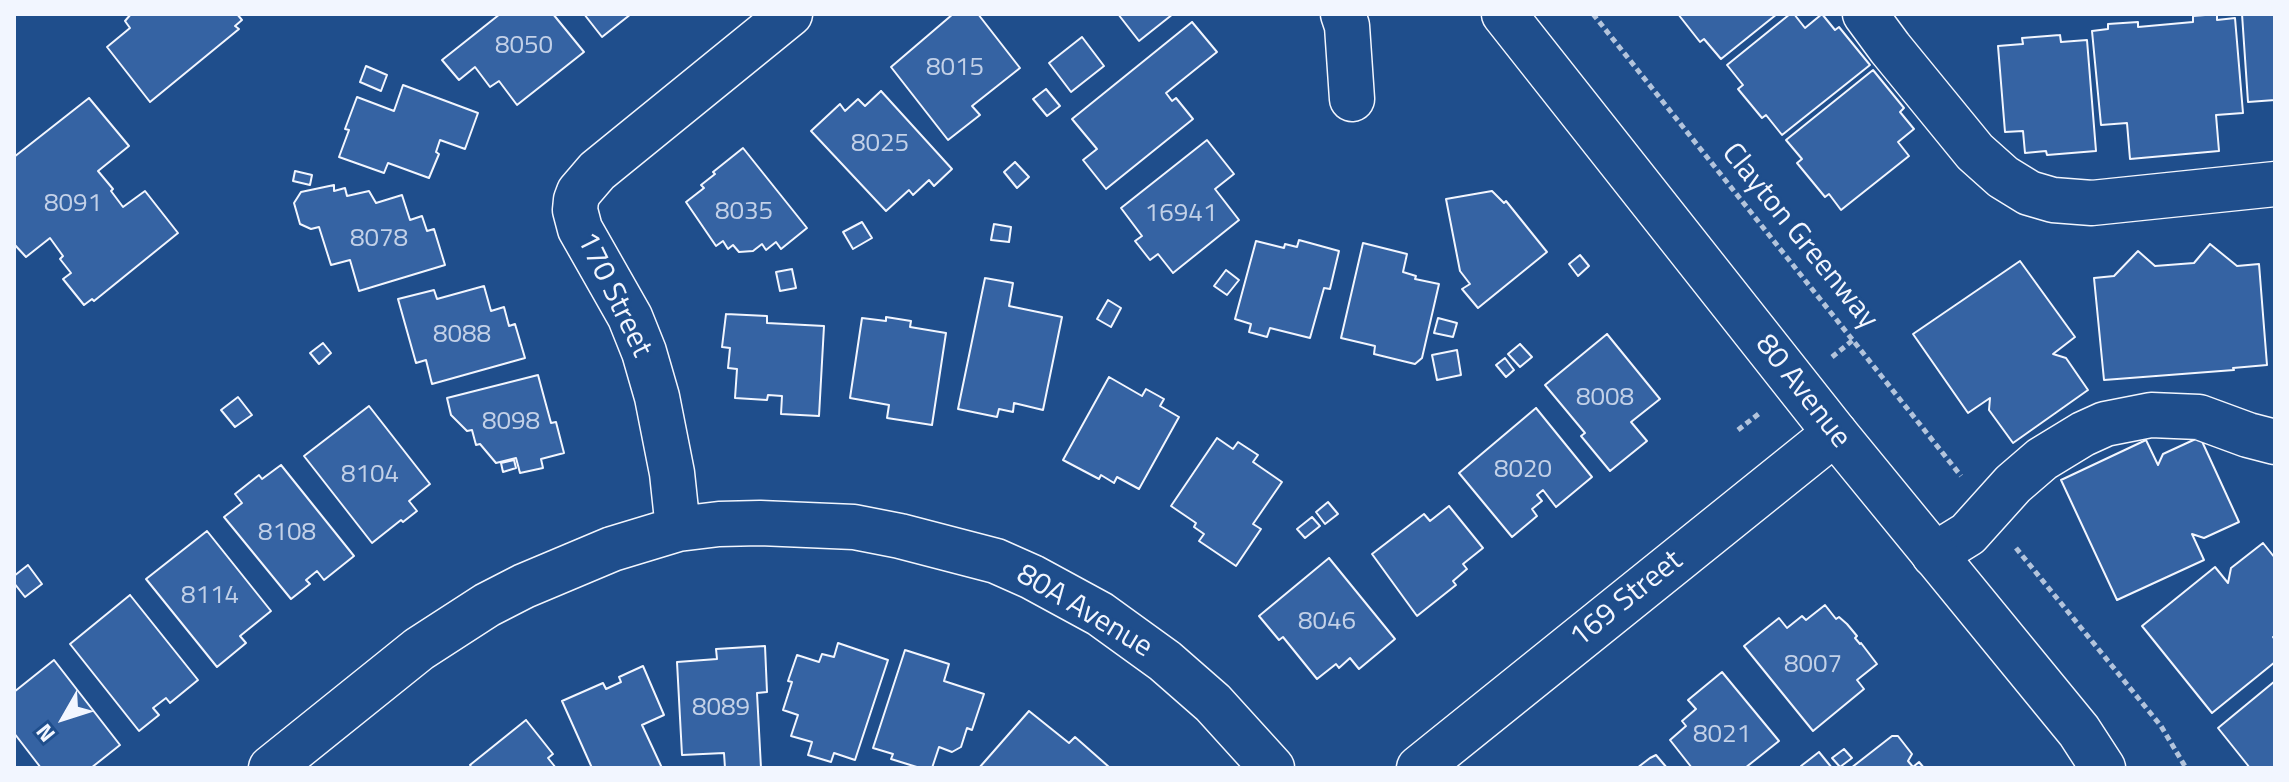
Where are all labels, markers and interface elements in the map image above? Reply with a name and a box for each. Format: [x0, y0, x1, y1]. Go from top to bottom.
house number: 8050 [495, 31, 553, 63]
house number: 8015 [926, 53, 984, 85]
house number: 8025 [851, 129, 909, 161]
street label: Clayton Greenway [1713, 137, 1885, 337]
house number: 8091 [44, 189, 102, 221]
house number: 8035 [715, 197, 773, 229]
house number: 16941 [1145, 199, 1217, 231]
house number: 8078 [350, 224, 408, 256]
street label: 170 Street [567, 227, 659, 363]
house number: 8088 [433, 320, 491, 352]
street label: 80 Avenue [1747, 328, 1857, 456]
house number: 8008 [1576, 383, 1634, 415]
house number: 8098 [482, 407, 540, 439]
house number: 8020 [1494, 455, 1552, 487]
house number: 8104 [341, 460, 399, 492]
house number: 8108 [258, 518, 316, 550]
street label: 169 Street [1563, 544, 1691, 656]
street label: 80A Avenue [1010, 557, 1158, 667]
house number: 8114 [181, 581, 239, 613]
house number: 8046 [1298, 607, 1356, 639]
house number: 8007 [1784, 650, 1842, 682]
north arrow [24, 678, 104, 758]
house number: 8089 [692, 693, 750, 725]
text: N [27, 716, 63, 750]
house number: 8021 [1693, 720, 1751, 752]

